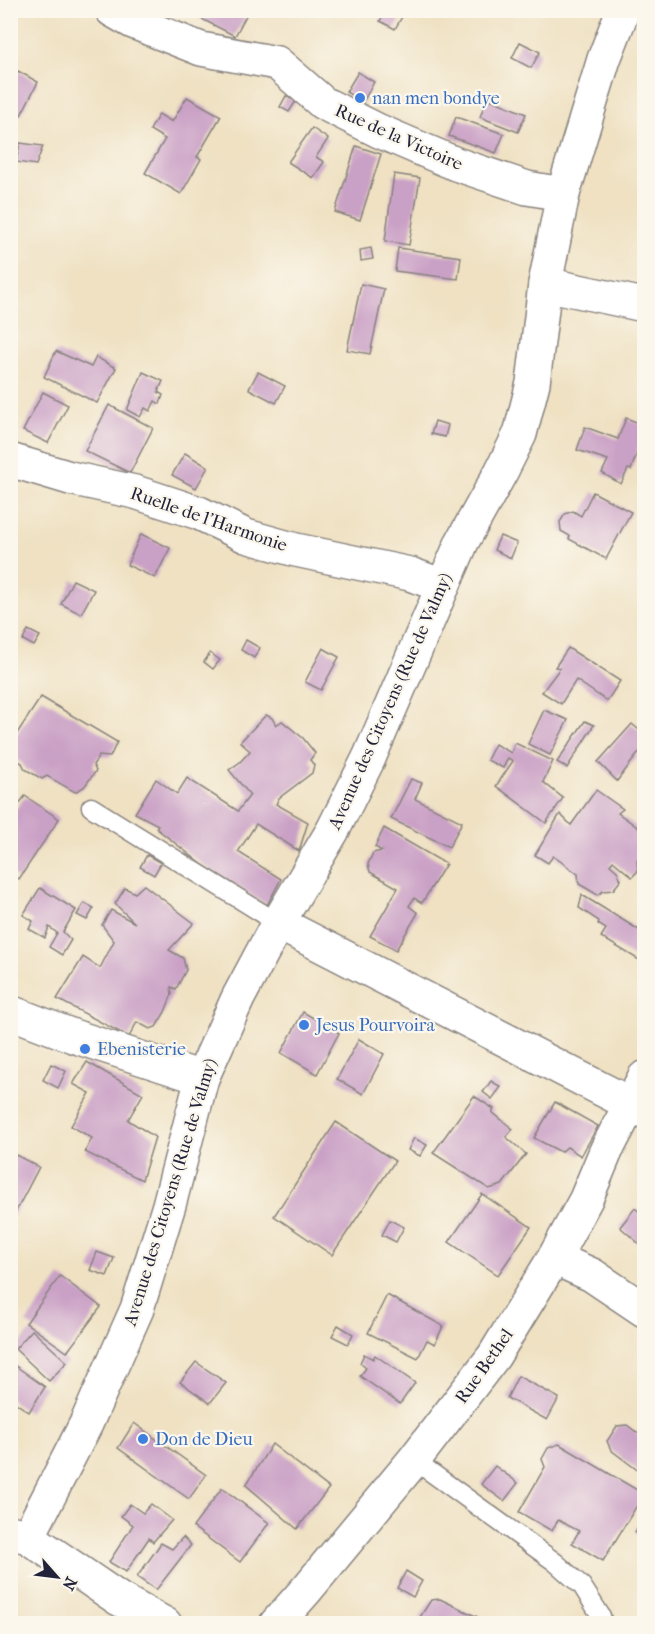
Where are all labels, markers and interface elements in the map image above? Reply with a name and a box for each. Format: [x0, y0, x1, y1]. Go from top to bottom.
place label: nan men bondye [372, 88, 500, 109]
marker: nan men bondye [353, 91, 367, 105]
street label: Rue de la Victoire [332, 100, 466, 175]
street label: Ruelle de l'Harmonie [128, 483, 290, 556]
street label: Avenue des Citoyens (Rue de Valmy) [324, 570, 457, 834]
place label: Jesus Pourvoira [314, 1015, 435, 1036]
marker: Jesus Pourvoira [297, 1018, 311, 1032]
place label: Ebenisterie [97, 1039, 186, 1060]
marker: Ebenisterie [78, 1042, 92, 1056]
street label: Avenue des Citoyens (Rue de Valmy) [119, 1056, 221, 1329]
street label: Rue Bethel [451, 1325, 518, 1408]
place label: Don de Dieu [155, 1429, 253, 1450]
marker: Don de Dieu [136, 1432, 150, 1446]
north arrow [27, 1547, 87, 1607]
text: N [58, 1574, 81, 1594]

